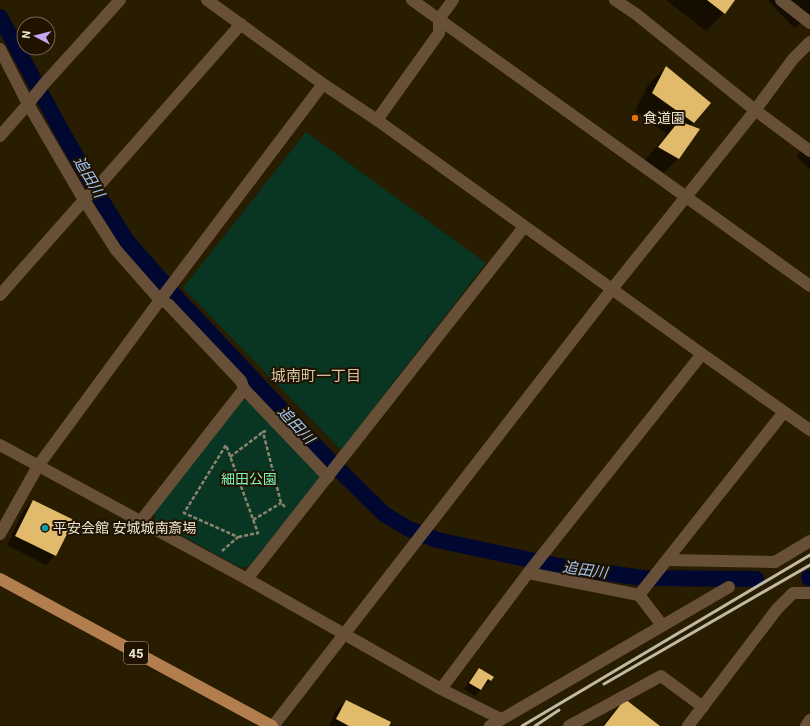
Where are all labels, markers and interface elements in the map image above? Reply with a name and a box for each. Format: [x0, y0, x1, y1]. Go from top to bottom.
north arrow [16, 16, 56, 56]
text: N [20, 30, 34, 39]
place label: 食道園 [643, 110, 685, 126]
marker: 食道園 [630, 113, 640, 123]
water label: 追田川 [70, 153, 109, 203]
district label: 城南町一丁目 [271, 367, 361, 385]
water label: 追田川 [274, 402, 319, 449]
park label: 細田公園 [221, 471, 277, 487]
place label: 平安会館 安城城南斎場 [53, 520, 196, 536]
marker: 平安会館 安城城南斎場 [40, 523, 50, 533]
water label: 追田川 [561, 558, 611, 582]
road number: 45 [124, 642, 148, 664]

